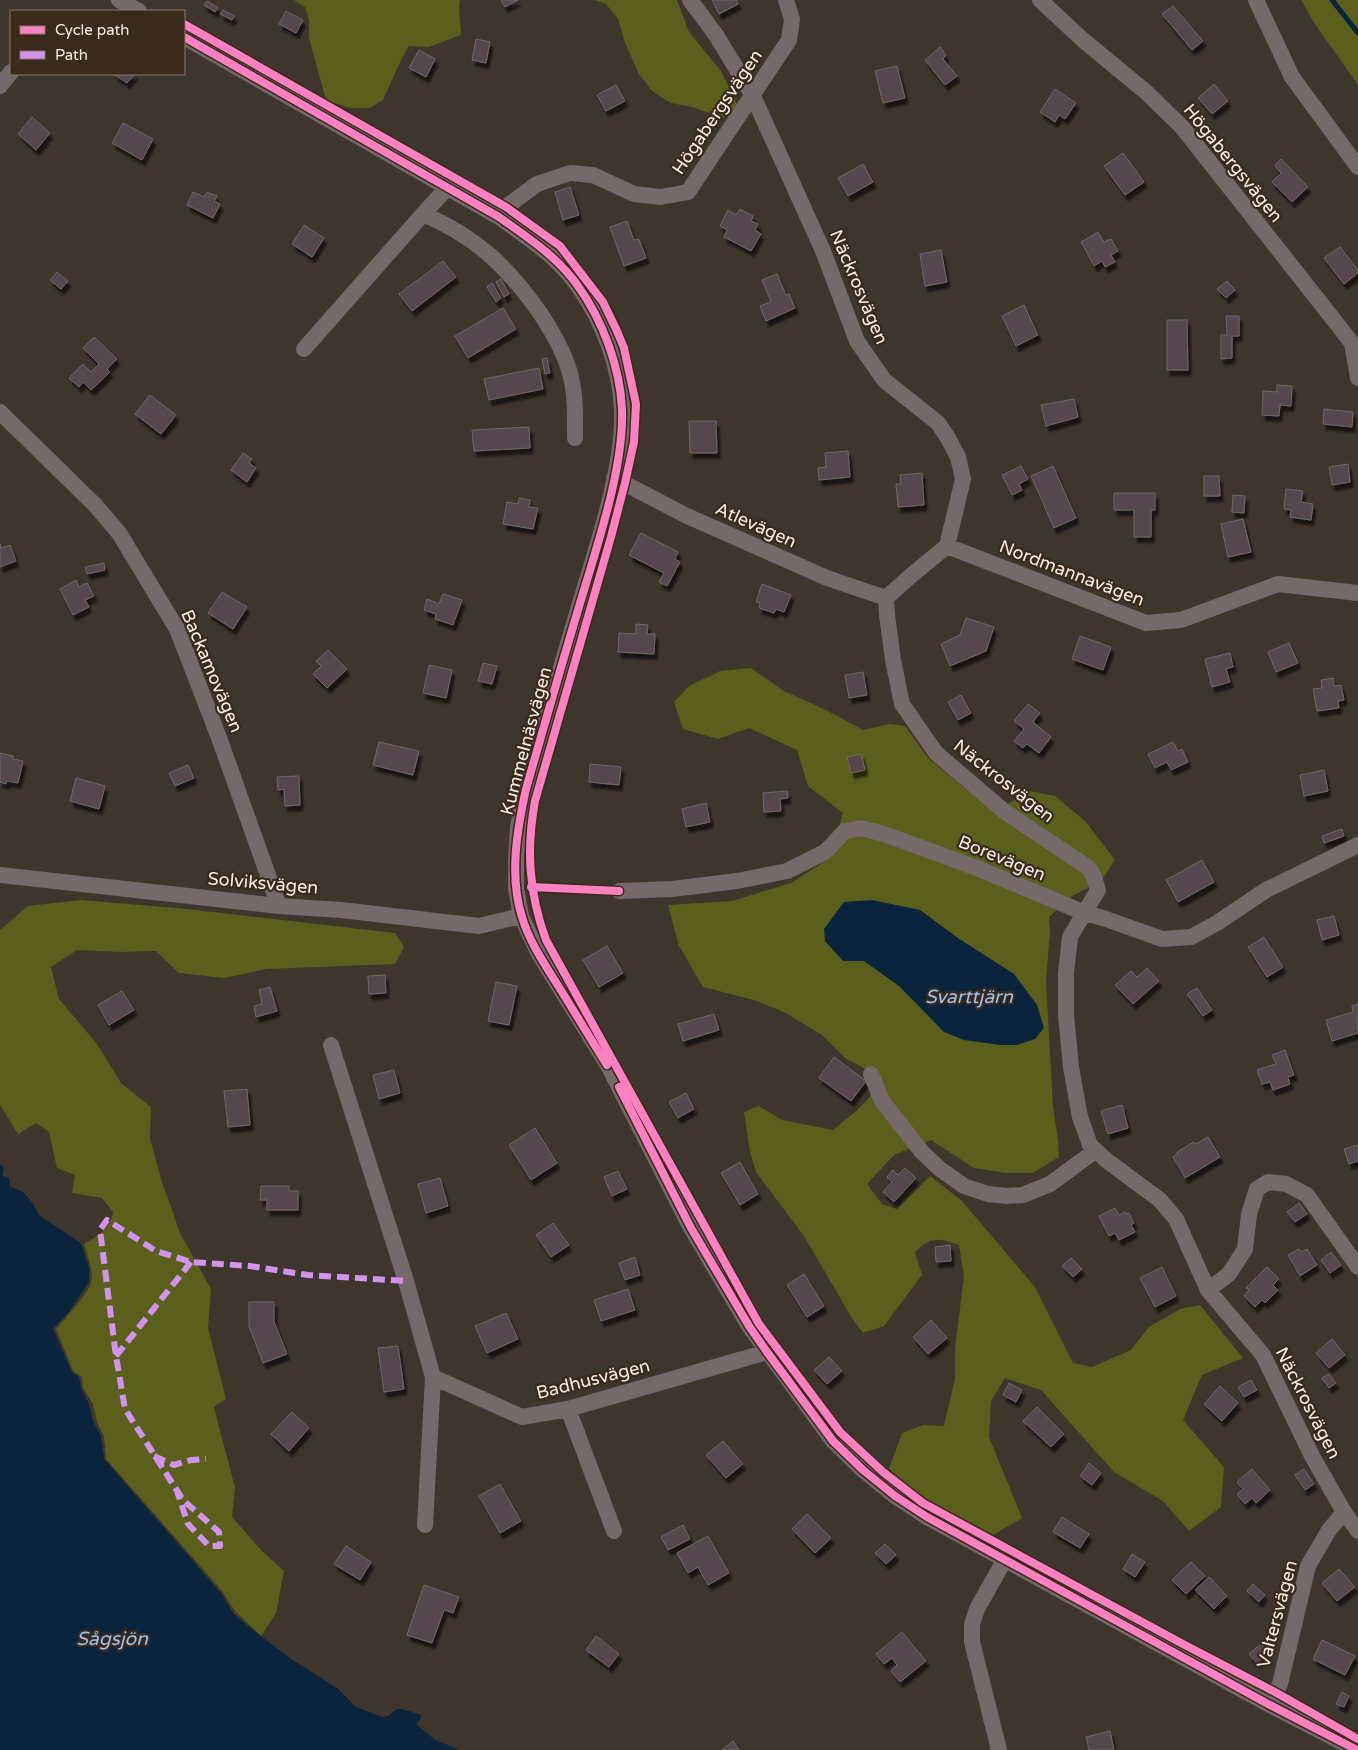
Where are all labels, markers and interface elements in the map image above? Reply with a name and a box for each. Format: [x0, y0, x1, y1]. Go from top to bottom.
legend [10, 10, 185, 75]
text: Cycle path [55, 21, 129, 39]
street label: Högabergsvägen [667, 45, 767, 179]
text: Path [55, 46, 88, 64]
street label: Högabergsvägen [1179, 99, 1287, 227]
street label: Näckrosvägen [825, 226, 893, 348]
street label: Atlevägen [712, 497, 800, 553]
street label: Nordmannavägen [996, 535, 1148, 611]
street label: Backamovägen [176, 606, 248, 736]
street label: Kummelnäsvägen [496, 665, 556, 817]
street label: Näckrosvägen [949, 735, 1059, 827]
street label: Borevägen [955, 831, 1049, 885]
street label: Solviksvägen [207, 867, 319, 899]
water label: Svarttjärn [925, 986, 1013, 1008]
street label: Näckrosvägen [1270, 1344, 1346, 1462]
street label: Badhusvägen [534, 1354, 652, 1404]
street label: Valtersvägen [1252, 1558, 1302, 1670]
water label: Sågsjön [76, 1628, 148, 1650]

